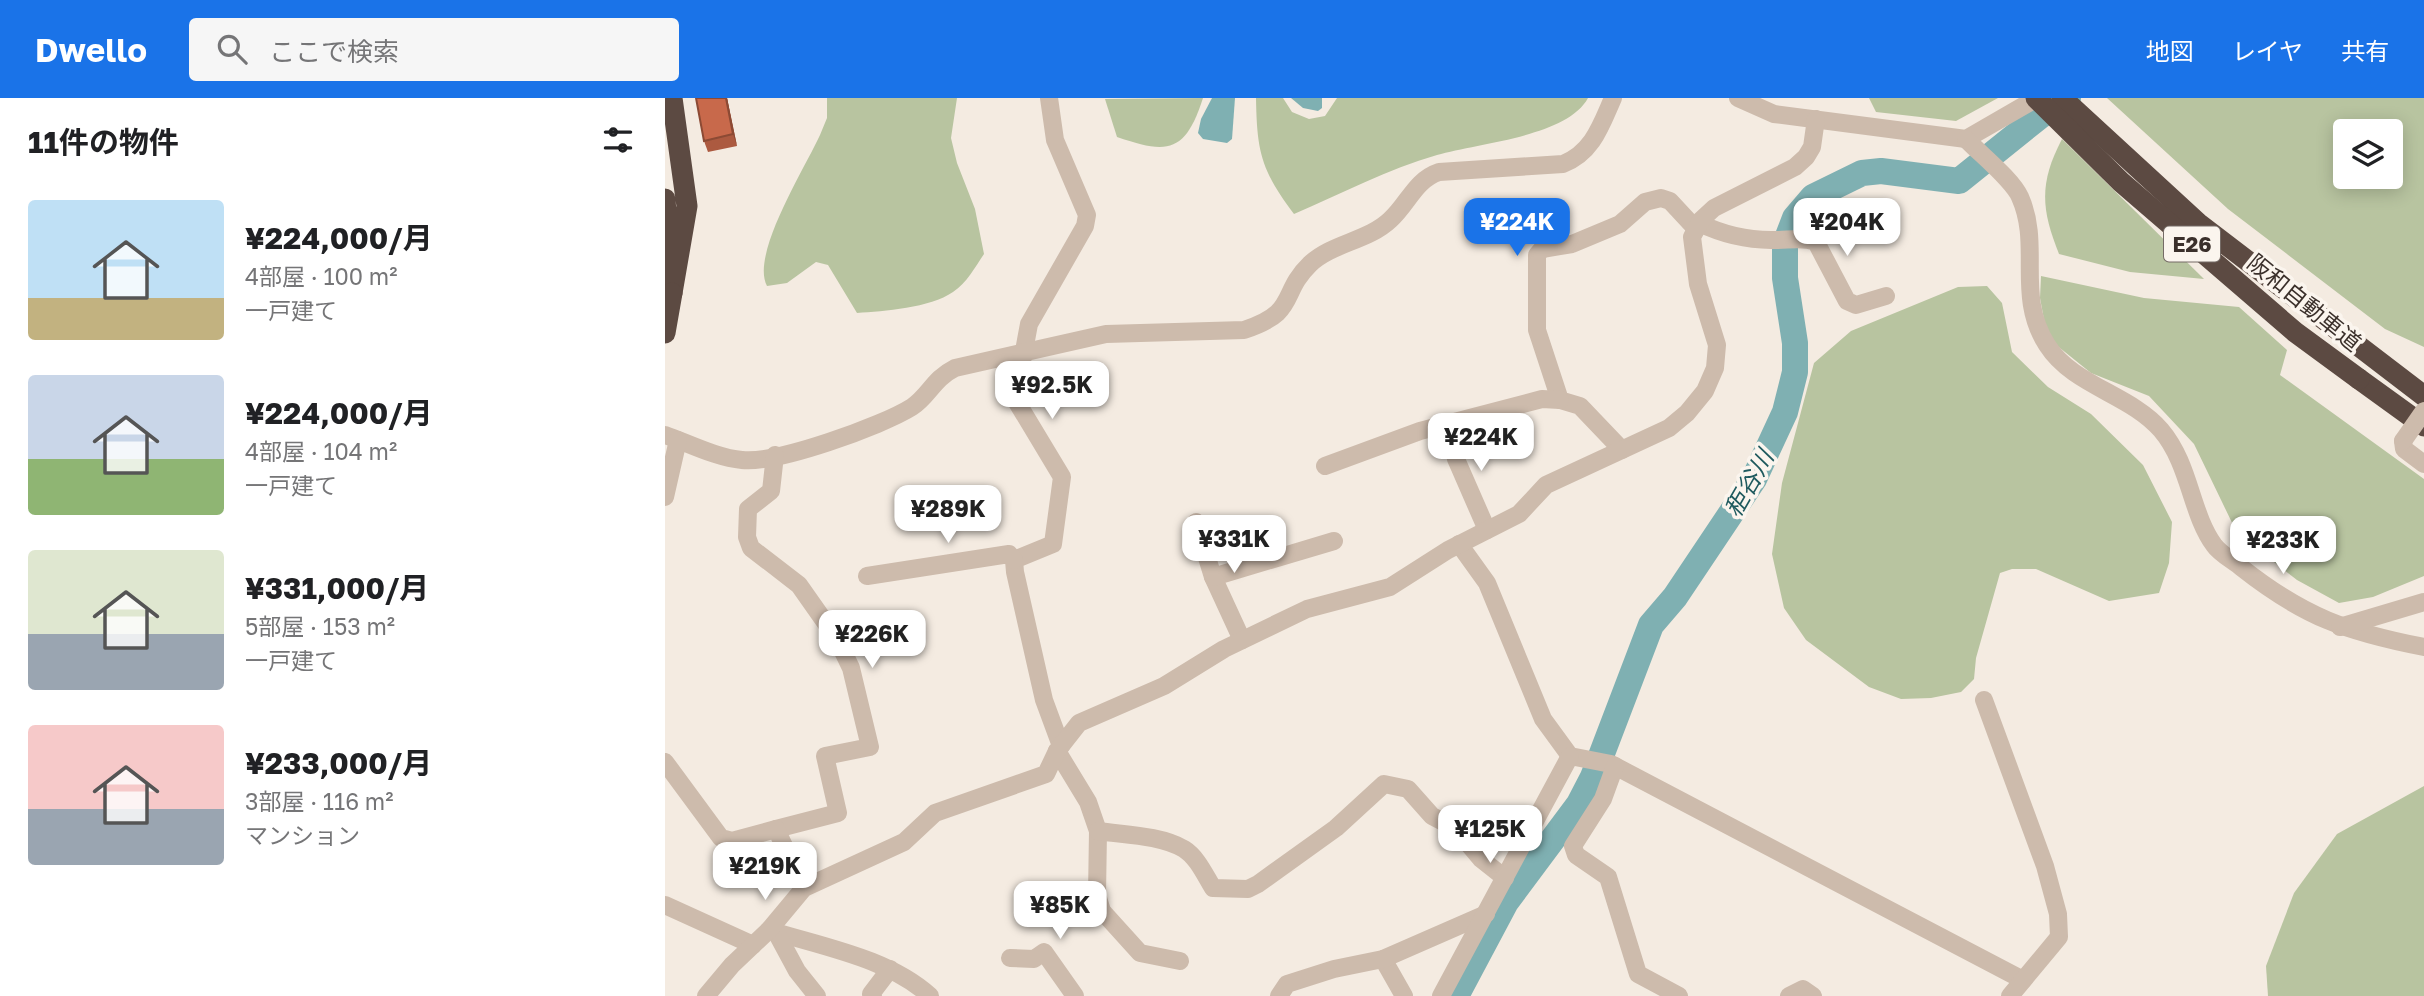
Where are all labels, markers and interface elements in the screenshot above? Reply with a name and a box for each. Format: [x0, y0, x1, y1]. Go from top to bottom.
search box [189, 18, 679, 81]
text: Dwello [35, 30, 147, 69]
icon: search [213, 30, 251, 68]
text: ここで検索 [269, 36, 399, 67]
text: 地図 [2146, 36, 2194, 65]
text: レイヤ [2232, 36, 2303, 65]
text: 共有 [2341, 36, 2389, 65]
map controls [2333, 119, 2403, 189]
button: layers [2333, 119, 2403, 189]
icon: filters [599, 121, 637, 159]
text: 11件の物件 [28, 124, 179, 160]
pin: ¥224K [1468, 198, 1566, 258]
pin: ¥204K [1798, 198, 1896, 258]
text: ¥224K [1480, 207, 1554, 235]
text: ¥204K [1809, 207, 1885, 235]
text: ¥224,000/月 [245, 220, 433, 256]
road number: E26 [2164, 226, 2220, 262]
icon: home [84, 228, 168, 312]
street label: 阪和自動車道 [2243, 248, 2367, 356]
text: 4部屋 · 100 m² [245, 262, 398, 290]
text: 一戸建て [245, 296, 337, 324]
pin: ¥92.5K [995, 362, 1109, 421]
text: ¥92.5K [1011, 370, 1093, 398]
text: ¥224,000/月 [245, 395, 433, 431]
icon: home [84, 403, 168, 487]
pin: ¥224K [1432, 414, 1530, 473]
text: ¥224K [1444, 422, 1518, 450]
text: 4部屋 · 104 m² [245, 437, 397, 465]
water label: 秬谷川 [1717, 442, 1780, 521]
text: 一戸建て [245, 471, 337, 499]
pin: ¥289K [899, 486, 997, 545]
text: ¥289K [910, 494, 986, 522]
pin: ¥331K [1185, 516, 1283, 575]
pin: ¥233K [2234, 517, 2332, 576]
text: ¥331K [1198, 524, 1270, 552]
text: ¥233K [2246, 525, 2320, 553]
text: ¥331,000/月 [245, 570, 429, 606]
icon: home [84, 578, 168, 662]
pin: ¥226K [823, 610, 921, 670]
text: 5部屋 · 153 m² [245, 612, 395, 640]
text: ¥226K [835, 619, 909, 647]
text: 一戸建て [245, 646, 337, 674]
text: ¥233,000/月 [245, 745, 432, 781]
icon: home [84, 753, 168, 837]
text: 3部屋 · 116 m² [245, 787, 393, 815]
pin: ¥125K [1441, 806, 1539, 865]
text: ¥125K [1454, 814, 1526, 842]
text: マンション [245, 821, 360, 849]
pin: ¥219K [716, 842, 814, 902]
text: ¥219K [729, 851, 801, 879]
pin: ¥85K [1019, 882, 1101, 941]
text: ¥85K [1030, 890, 1090, 918]

